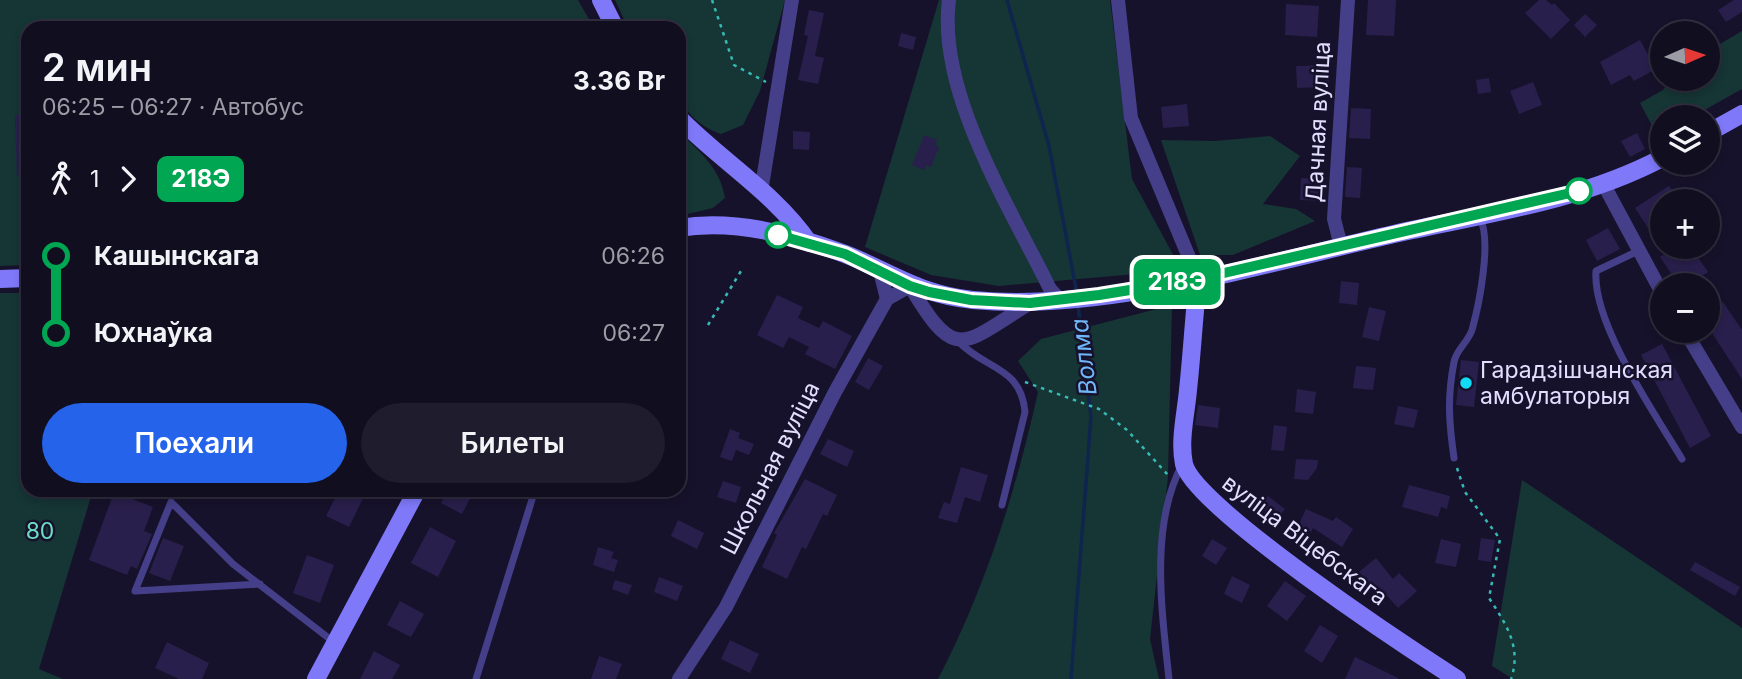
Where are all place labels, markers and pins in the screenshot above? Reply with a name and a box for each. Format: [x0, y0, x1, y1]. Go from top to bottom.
unlabelled marker [1566, 178, 1592, 204]
unlabelled marker [765, 222, 791, 248]
place label: Гарадзішчанская амбулаторыя [1480, 356, 1673, 410]
marker: Гарадзішчанская амбулаторыя [1458, 375, 1474, 391]

